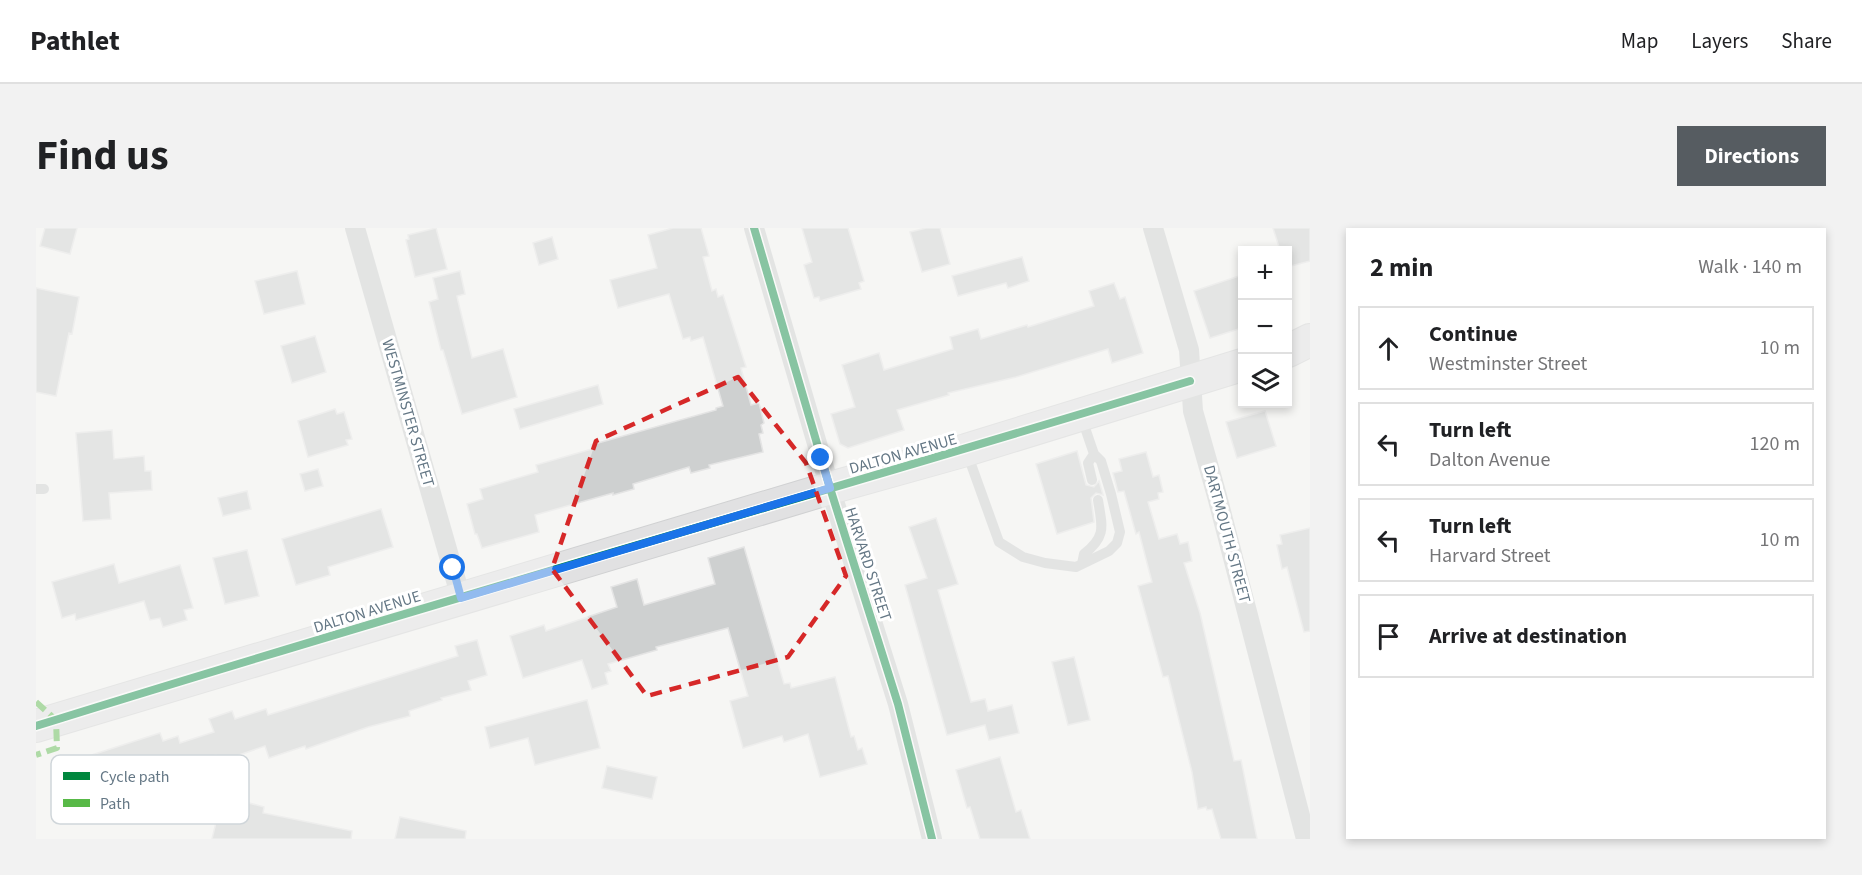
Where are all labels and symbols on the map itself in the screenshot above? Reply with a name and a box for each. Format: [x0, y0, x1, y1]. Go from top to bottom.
street label: WESTMINSTER STREET [376, 336, 440, 490]
street label: DALTON AVENUE [847, 428, 959, 480]
route end [807, 444, 833, 470]
street label: DARTMOUTH STREET [1198, 463, 1256, 606]
street label: HARVARD STREET [839, 504, 897, 624]
route start [439, 554, 465, 580]
street label: DALTON AVENUE [311, 585, 423, 639]
legend [51, 755, 249, 824]
text: Cycle path [100, 766, 169, 788]
text: Path [100, 793, 130, 815]

